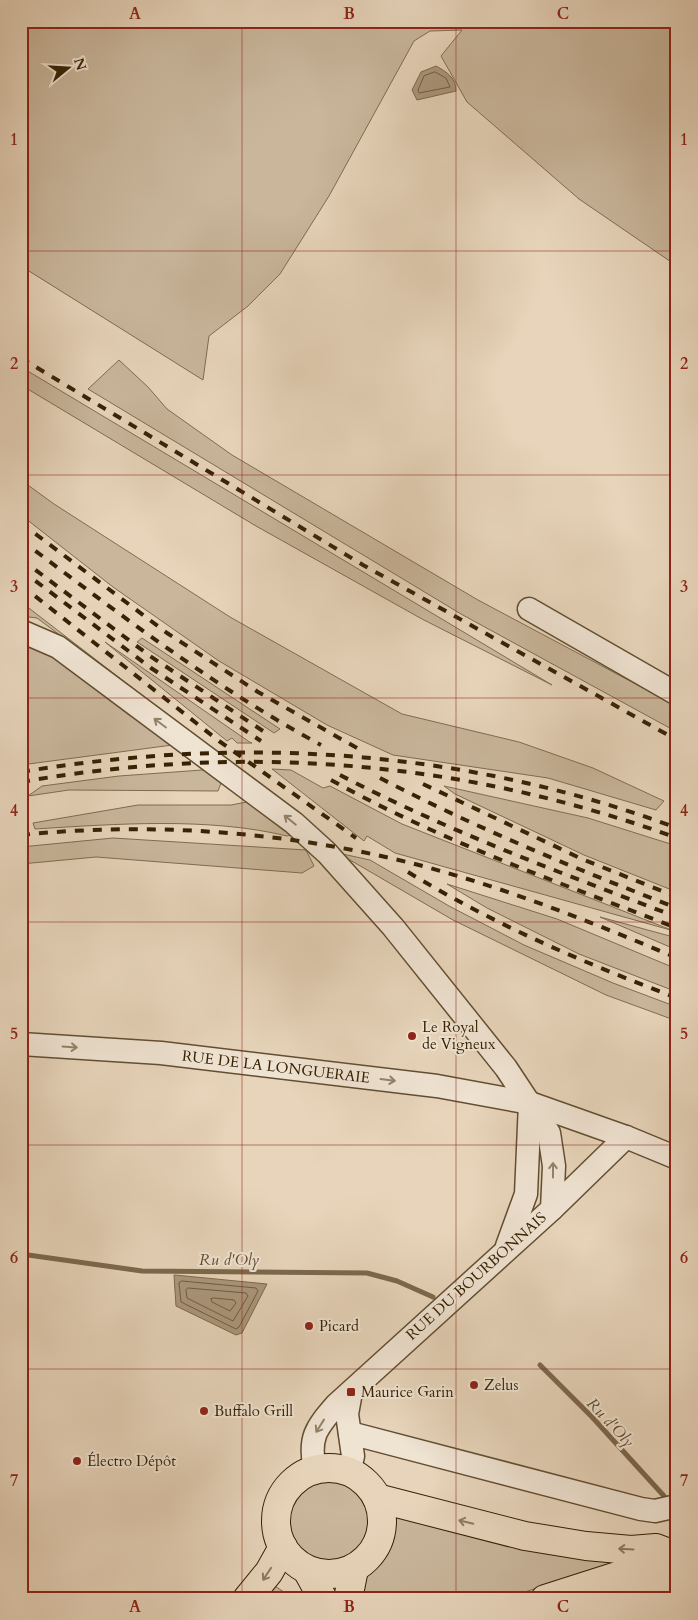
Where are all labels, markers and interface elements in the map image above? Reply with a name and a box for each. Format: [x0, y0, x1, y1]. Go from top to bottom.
text: A [129, 3, 141, 25]
text: B [343, 3, 355, 25]
text: C [557, 3, 569, 25]
north arrow [42, 42, 92, 92]
text: N [69, 55, 91, 73]
text: 1 [10, 129, 18, 151]
text: 1 [680, 129, 688, 151]
text: 2 [10, 353, 18, 375]
text: 2 [680, 353, 688, 375]
text: 3 [10, 576, 18, 598]
text: 3 [680, 576, 688, 598]
one-way arrow [153, 718, 167, 728]
text: 4 [10, 800, 18, 822]
text: 4 [680, 800, 688, 822]
one-way arrow [284, 815, 297, 826]
place label: Le Royal de Vigneux [422, 1017, 496, 1054]
text: 5 [10, 1023, 18, 1045]
text: 5 [680, 1023, 688, 1045]
marker: Le Royal de Vigneux [406, 1030, 418, 1042]
one-way arrow [62, 1043, 78, 1052]
street label: RUE DE LA LONGUERAIE [181, 1046, 371, 1088]
one-way arrow [380, 1076, 396, 1086]
one-way arrow [548, 1162, 558, 1178]
street label: RUE DU BOURBONNAIS [402, 1208, 550, 1344]
text: 6 [10, 1247, 18, 1269]
text: 6 [680, 1247, 688, 1269]
water label: Ru d'Oly [199, 1249, 259, 1271]
place label: Picard [319, 1316, 359, 1336]
marker: Picard [303, 1320, 315, 1332]
place label: Zelus [484, 1375, 519, 1395]
marker: Zelus [468, 1379, 480, 1391]
place label: Maurice Garin [361, 1382, 454, 1402]
marker: Maurice Garin [345, 1386, 357, 1398]
water label: Ru d'Oly [582, 1393, 639, 1452]
place label: Buffalo Grill [214, 1401, 293, 1421]
marker: Buffalo Grill [198, 1405, 210, 1417]
one-way arrow [314, 1419, 325, 1433]
place label: Électro Dépôt [87, 1451, 176, 1471]
marker: Électro Dépôt [71, 1455, 83, 1467]
text: 7 [10, 1470, 18, 1492]
text: 7 [680, 1470, 688, 1492]
one-way arrow [459, 1517, 475, 1526]
one-way arrow [619, 1544, 635, 1554]
one-way arrow [262, 1567, 272, 1581]
text: A [129, 1596, 141, 1618]
text: B [343, 1596, 355, 1618]
text: C [557, 1596, 569, 1618]

